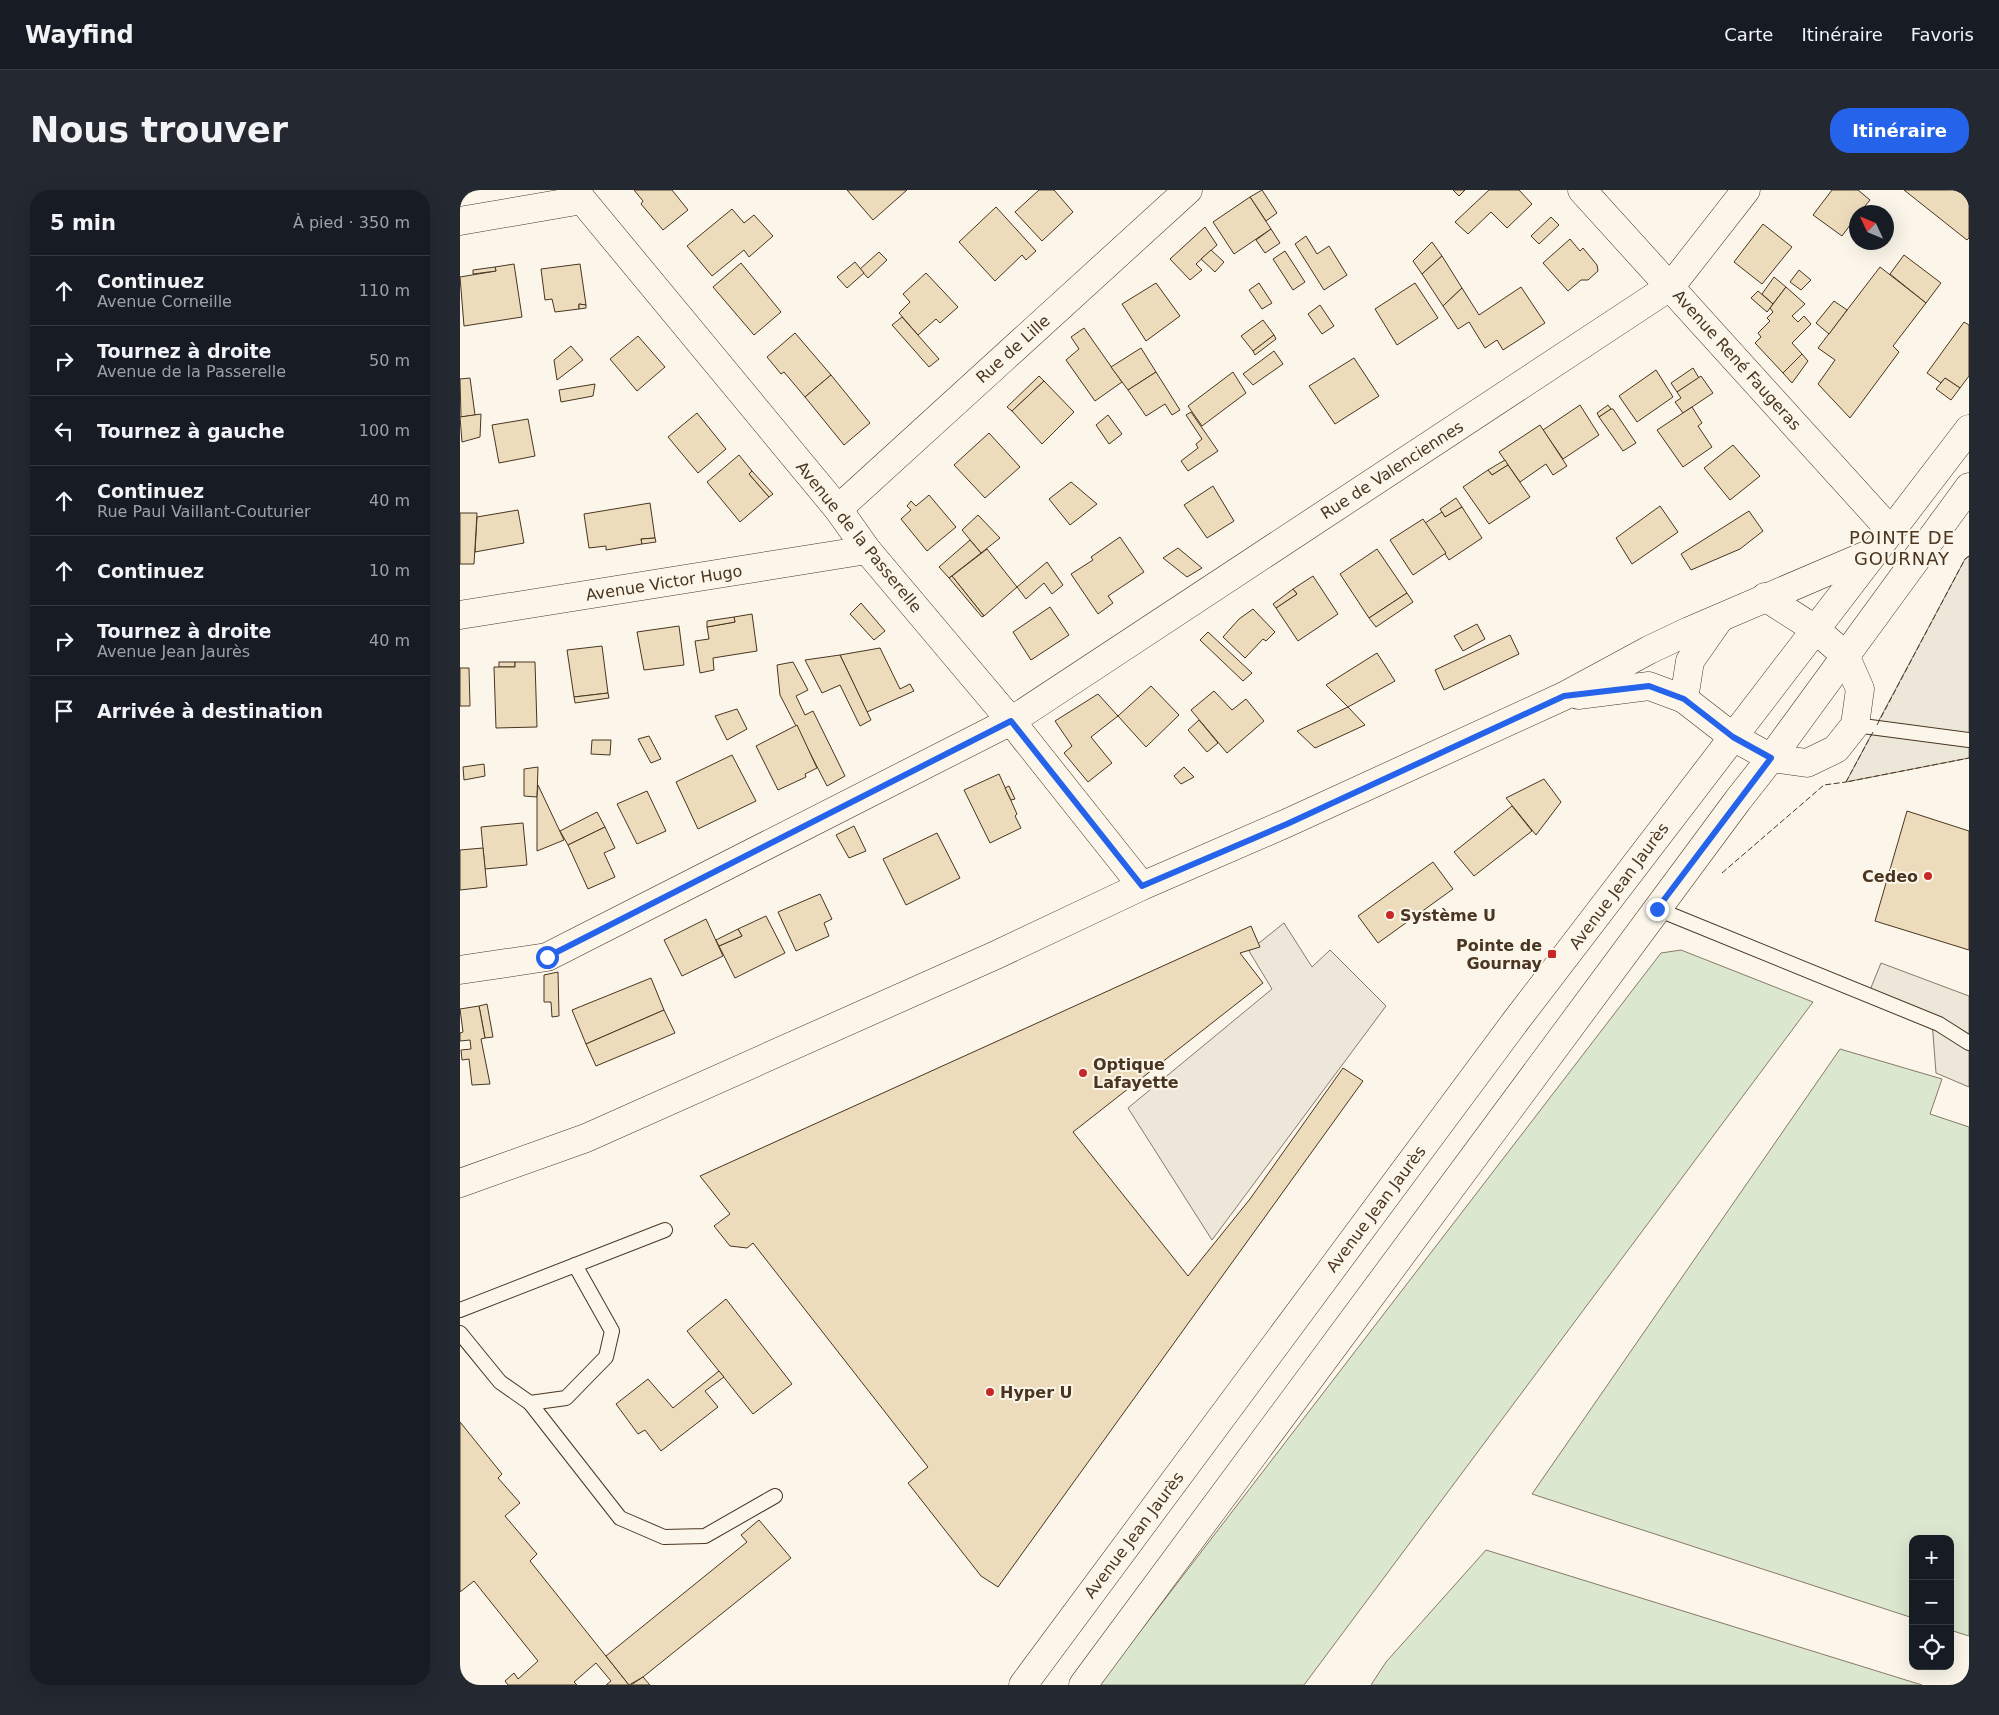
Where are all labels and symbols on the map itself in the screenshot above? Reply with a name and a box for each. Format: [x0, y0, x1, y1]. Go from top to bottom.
north arrow [1849, 205, 1894, 250]
street label: Avenue René Faugeras [1669, 286, 1805, 434]
street label: Rue de Lille [972, 311, 1054, 387]
street label: Rue de Valenciennes [1317, 417, 1467, 523]
street label: Avenue de la Passerelle [792, 458, 926, 616]
district label: POINTE DE GOURNAY [1849, 527, 1955, 569]
street label: Avenue Victor Hugo [584, 561, 744, 605]
street label: Avenue Jean Jaurès [1565, 819, 1673, 953]
place label: Cedeo [1862, 867, 1918, 886]
marker: Cedeo [1922, 870, 1934, 882]
route end [1646, 898, 1669, 921]
place label: Système U [1400, 906, 1496, 925]
marker: Système U [1384, 909, 1396, 921]
place label: Pointe de Gournay [1456, 936, 1543, 973]
route start [536, 946, 559, 969]
marker: Pointe de Gournay [1546, 948, 1558, 960]
place label: Optique Lafayette [1093, 1055, 1179, 1092]
marker: Optique Lafayette [1077, 1067, 1089, 1079]
street label: Avenue Jean Jaurès [1322, 1142, 1430, 1276]
place label: Hyper U [1000, 1383, 1073, 1402]
marker: Hyper U [984, 1386, 996, 1398]
street label: Avenue Jean Jaurès [1080, 1468, 1188, 1602]

